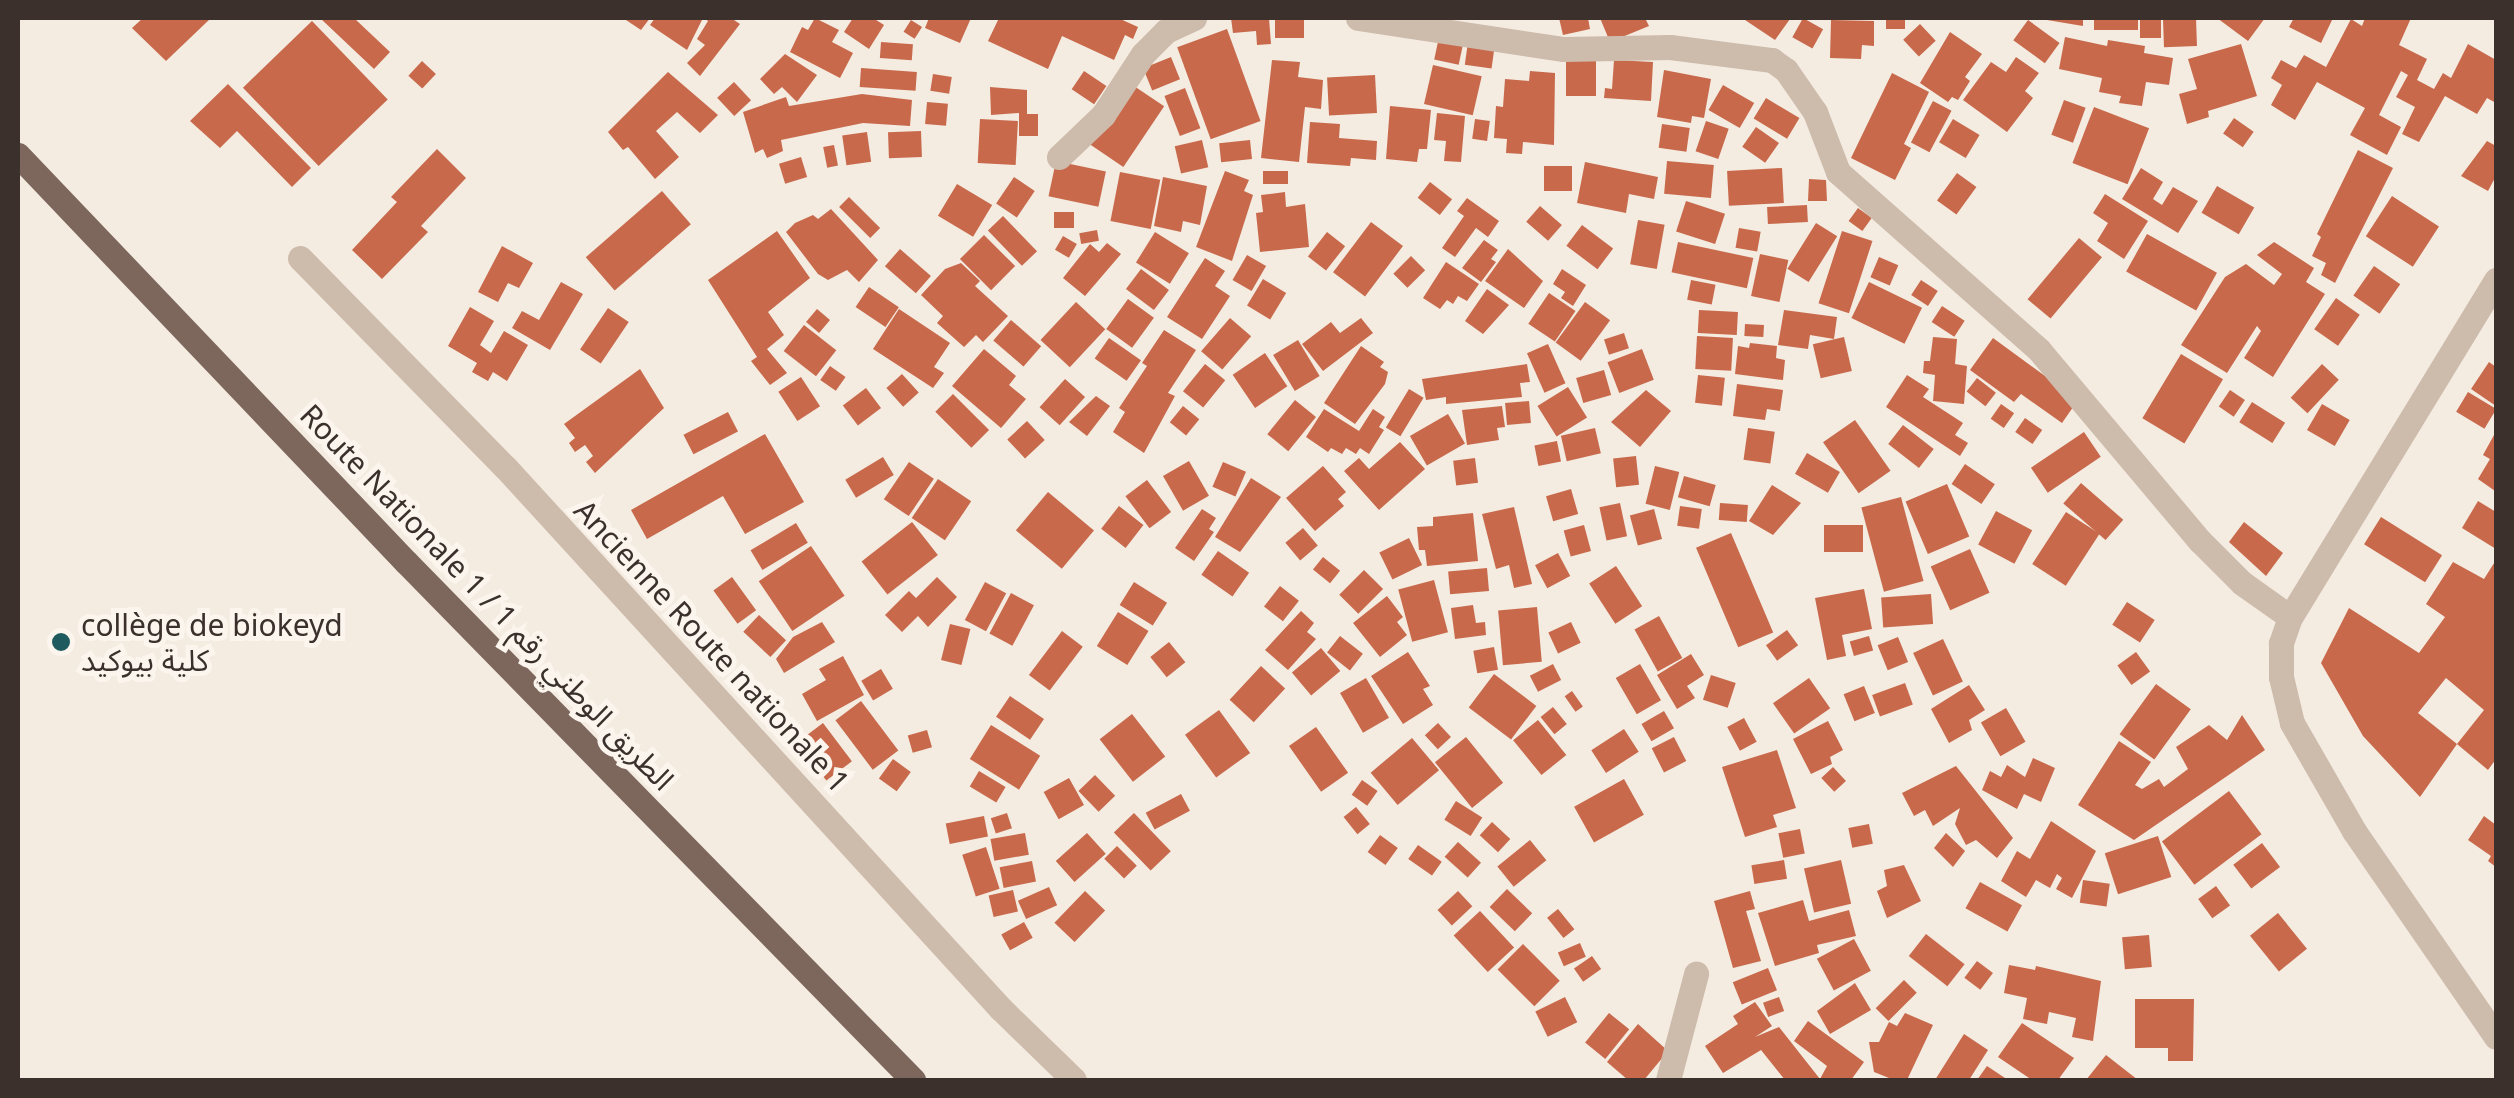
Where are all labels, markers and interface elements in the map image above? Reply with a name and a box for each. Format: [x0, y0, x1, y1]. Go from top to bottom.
street label: Route Nationale 1 / الطريق الوطني رقم 1 [293, 397, 681, 797]
street label: Ancienne Route nationale 1 [567, 492, 857, 800]
place label: collège de biokeyd كلية بيوكيد [81, 607, 343, 678]
marker: collège de biokeyd كلية بيوكيد [50, 631, 72, 653]

